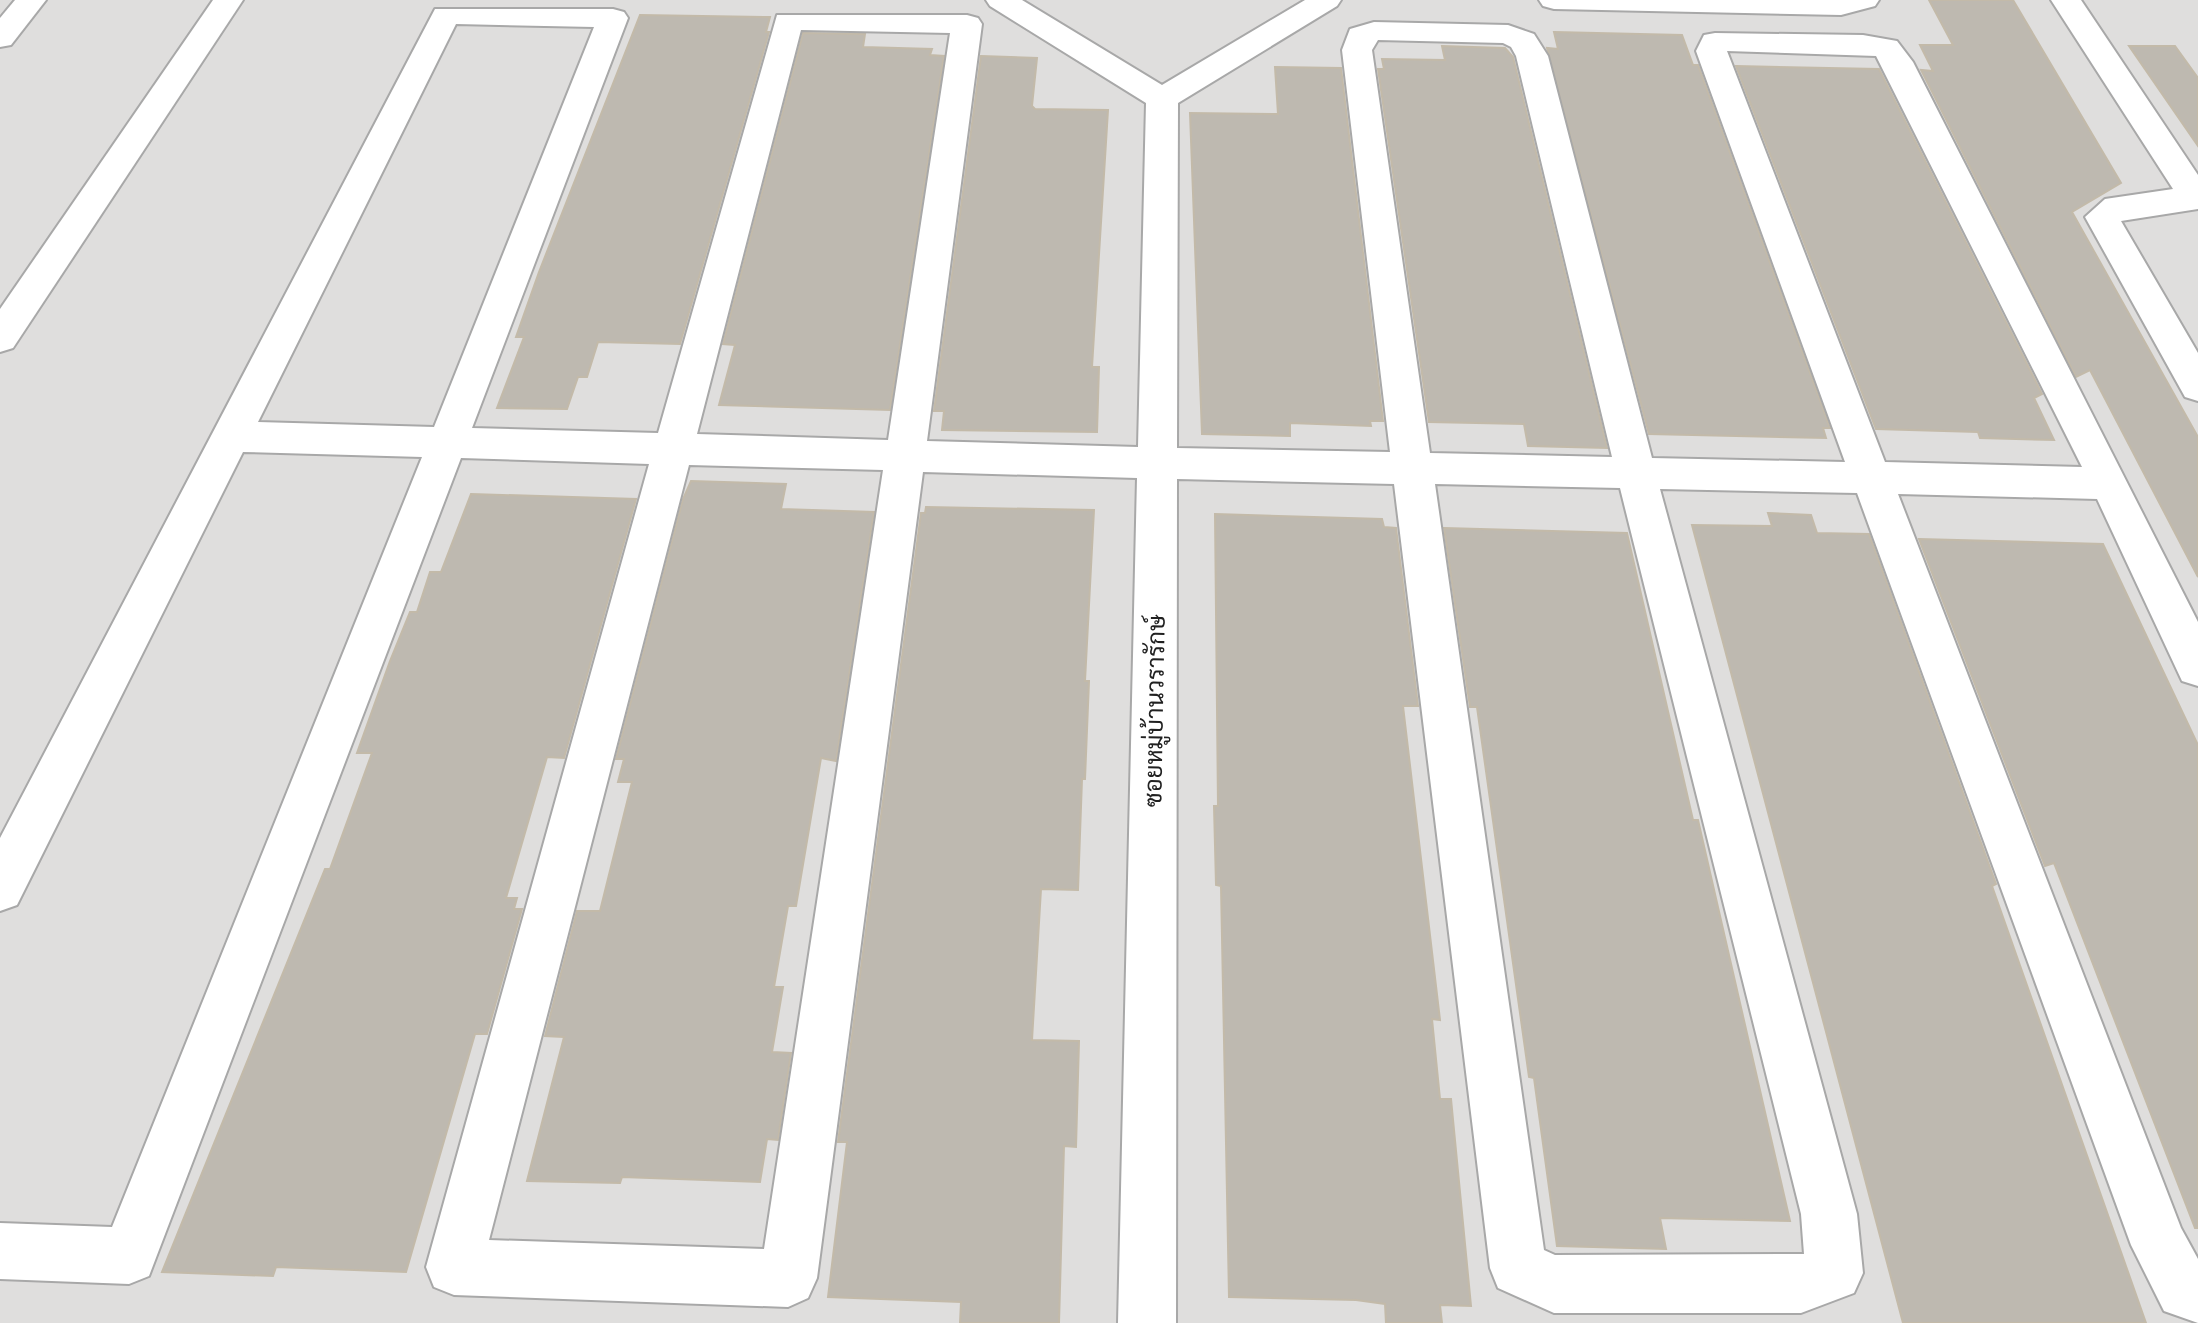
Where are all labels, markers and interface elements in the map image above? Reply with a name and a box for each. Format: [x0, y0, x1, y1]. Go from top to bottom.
street label: ซอยหมู่บ้านวรารักษ์ [1137, 614, 1174, 807]

